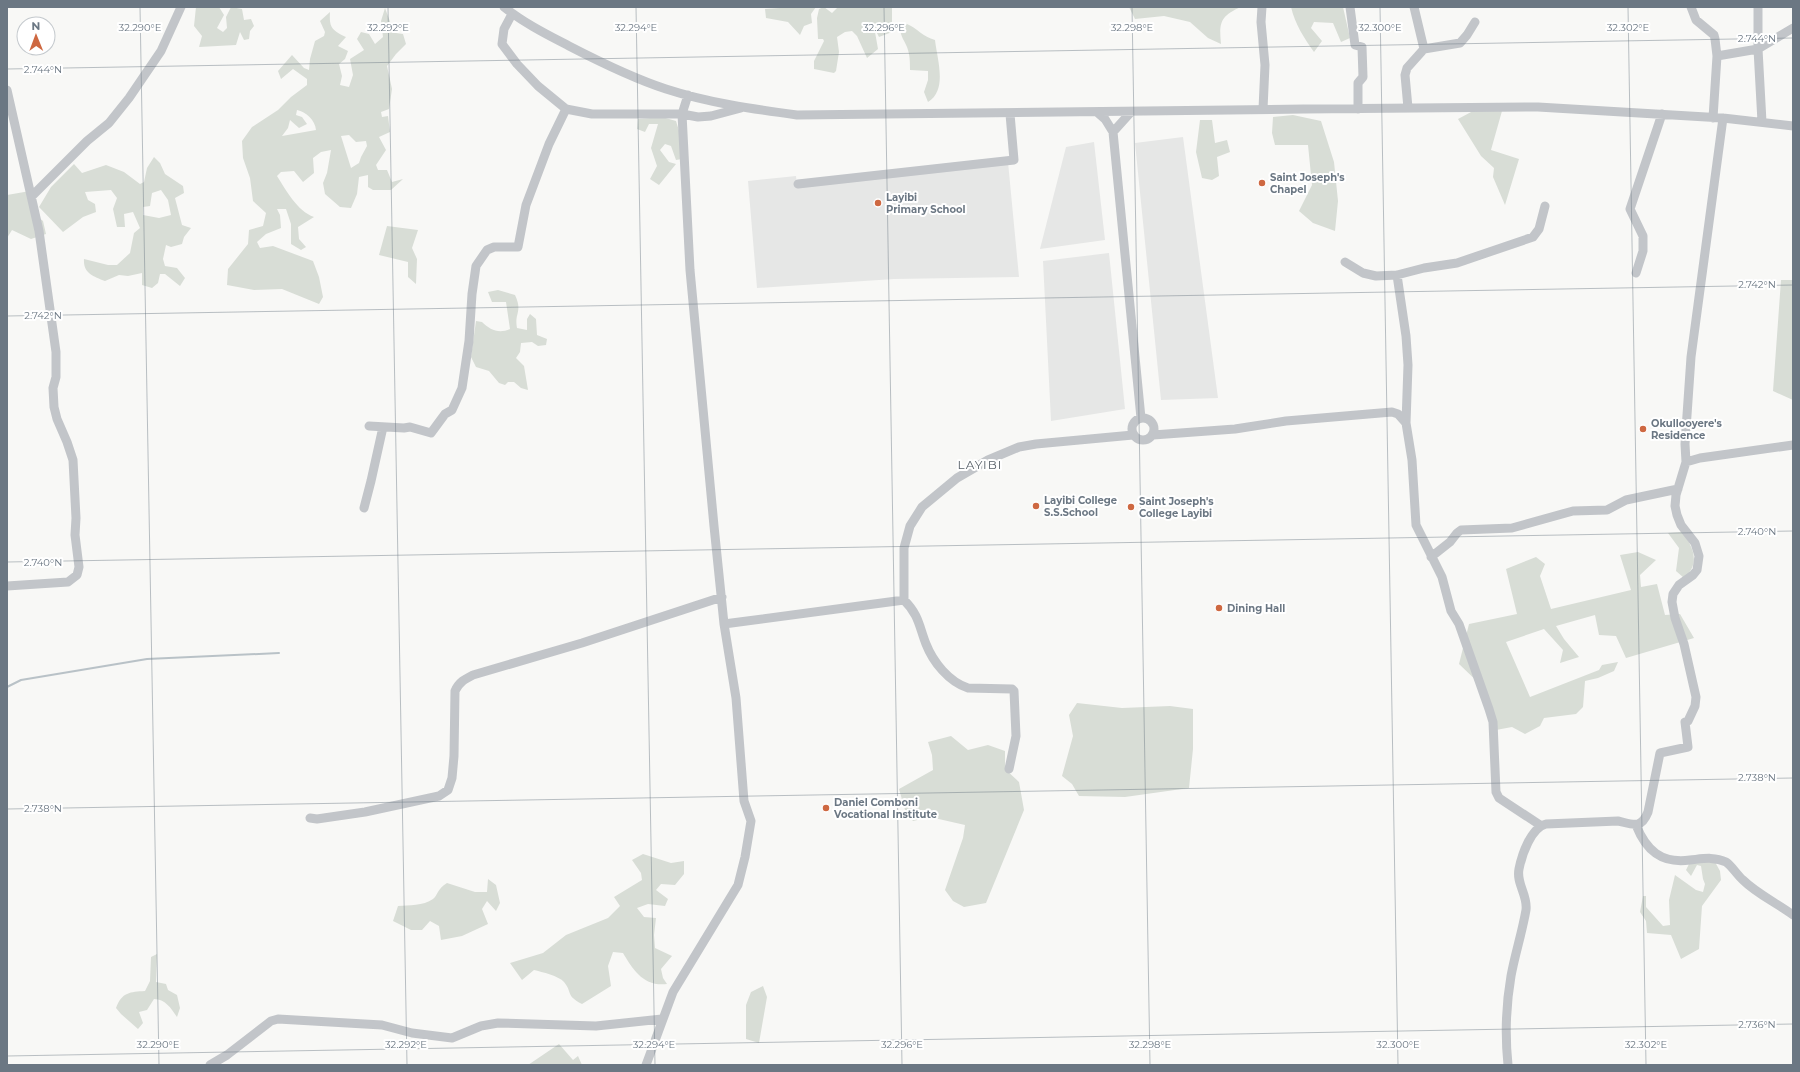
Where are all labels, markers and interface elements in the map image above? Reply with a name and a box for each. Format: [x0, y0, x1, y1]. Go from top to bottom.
north arrow [16, 16, 56, 56]
text: N [31, 19, 40, 33]
text: 32.290°E [119, 21, 162, 34]
text: 32.292°E [367, 21, 409, 34]
text: 32.294°E [615, 21, 658, 34]
text: 32.296°E [863, 21, 905, 34]
text: 32.298°E [1111, 21, 1154, 34]
text: 32.300°E [1358, 21, 1402, 34]
text: 32.302°E [1607, 21, 1650, 34]
text: 2.744°N [1738, 32, 1776, 45]
text: 2.744°N [24, 63, 62, 76]
place label: Saint Joseph's Chapel [1270, 171, 1345, 196]
marker: Saint Joseph's Chapel [1257, 178, 1267, 188]
place label: Layibi Primary School [886, 191, 966, 216]
marker: Layibi Primary School [873, 198, 883, 208]
text: 2.742°N [1738, 278, 1776, 291]
text: 2.742°N [24, 309, 62, 322]
place label: Okullooyere's Residence [1651, 417, 1722, 442]
marker: Okullooyere's Residence [1638, 424, 1648, 434]
district label: LAYIBI [958, 457, 1002, 472]
place label: Layibi College S.S.School [1044, 494, 1117, 519]
place label: Saint Joseph's College Layibi [1139, 495, 1214, 520]
marker: Layibi College S.S.School [1031, 501, 1041, 511]
marker: Saint Joseph's College Layibi [1126, 502, 1136, 512]
text: 2.740°N [1738, 525, 1776, 538]
text: 2.740°N [24, 556, 62, 569]
place label: Dining Hall [1227, 602, 1285, 615]
marker: Dining Hall [1214, 603, 1224, 613]
text: 2.738°N [1738, 771, 1776, 784]
place label: Daniel Comboni Vocational Institute [833, 796, 937, 821]
text: 2.738°N [24, 802, 62, 815]
marker: Daniel Comboni Vocational Institute [821, 803, 831, 813]
text: 2.736°N [1738, 1018, 1776, 1031]
text: 32.290°E [137, 1038, 180, 1051]
text: 32.292°E [385, 1038, 427, 1051]
text: 32.294°E [633, 1038, 676, 1051]
text: 32.296°E [881, 1038, 923, 1051]
text: 32.298°E [1129, 1038, 1172, 1051]
text: 32.300°E [1376, 1038, 1420, 1051]
text: 32.302°E [1625, 1038, 1668, 1051]

